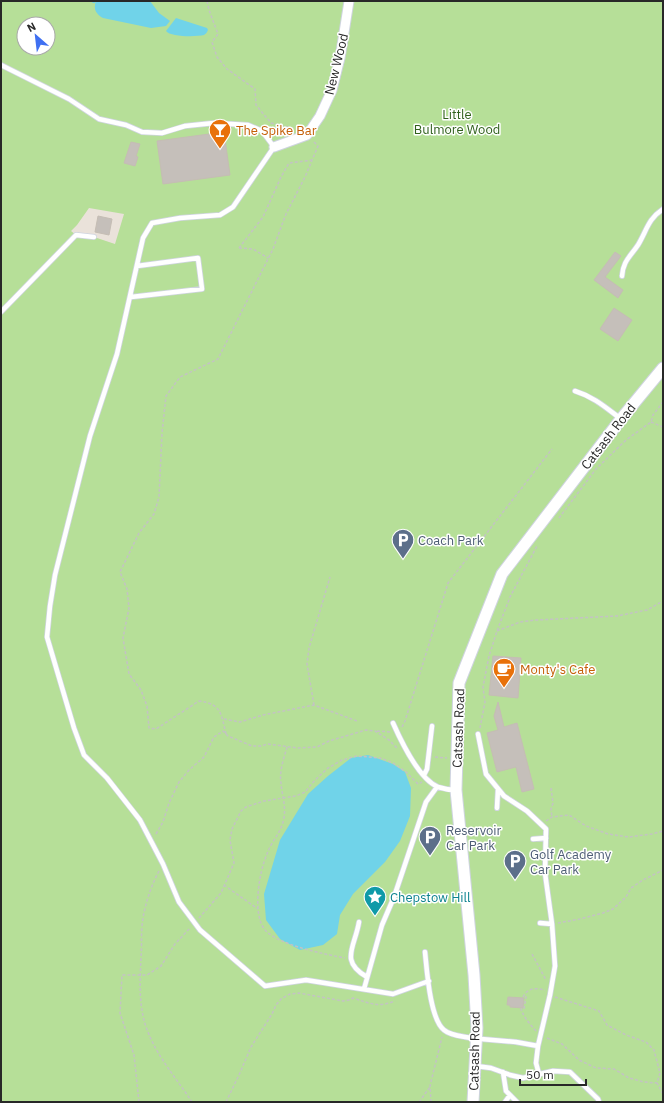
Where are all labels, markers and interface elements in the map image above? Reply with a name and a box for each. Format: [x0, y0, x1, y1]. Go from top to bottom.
north arrow [16, 16, 56, 56]
text: N [25, 19, 38, 35]
street label: New Wood [321, 32, 352, 97]
park label: Little Bulmore Wood [414, 106, 500, 138]
bar icon: The Spike Bar [207, 117, 233, 150]
place label: The Spike Bar [236, 122, 317, 139]
street label: Catsash Road [577, 400, 640, 473]
parking icon: Coach Park [390, 527, 416, 560]
place label: Coach Park [418, 532, 484, 549]
cafe icon: Monty's Cafe [491, 656, 517, 689]
place label: Monty's Cafe [520, 661, 595, 678]
street label: Catsash Road [449, 688, 468, 768]
place label: Reservoir Car Park [446, 822, 501, 854]
parking icon: Reservoir Car Park [417, 824, 443, 857]
place label: Golf Academy Car Park [530, 846, 612, 878]
parking icon: Golf Academy Car Park [502, 848, 528, 881]
place icon: Chepstow Hill [362, 884, 388, 917]
place label: Chepstow Hill [390, 889, 471, 906]
street label: Catsash Road [465, 1011, 484, 1091]
scale bar [520, 1061, 586, 1087]
text: 50 m [526, 1067, 554, 1082]

